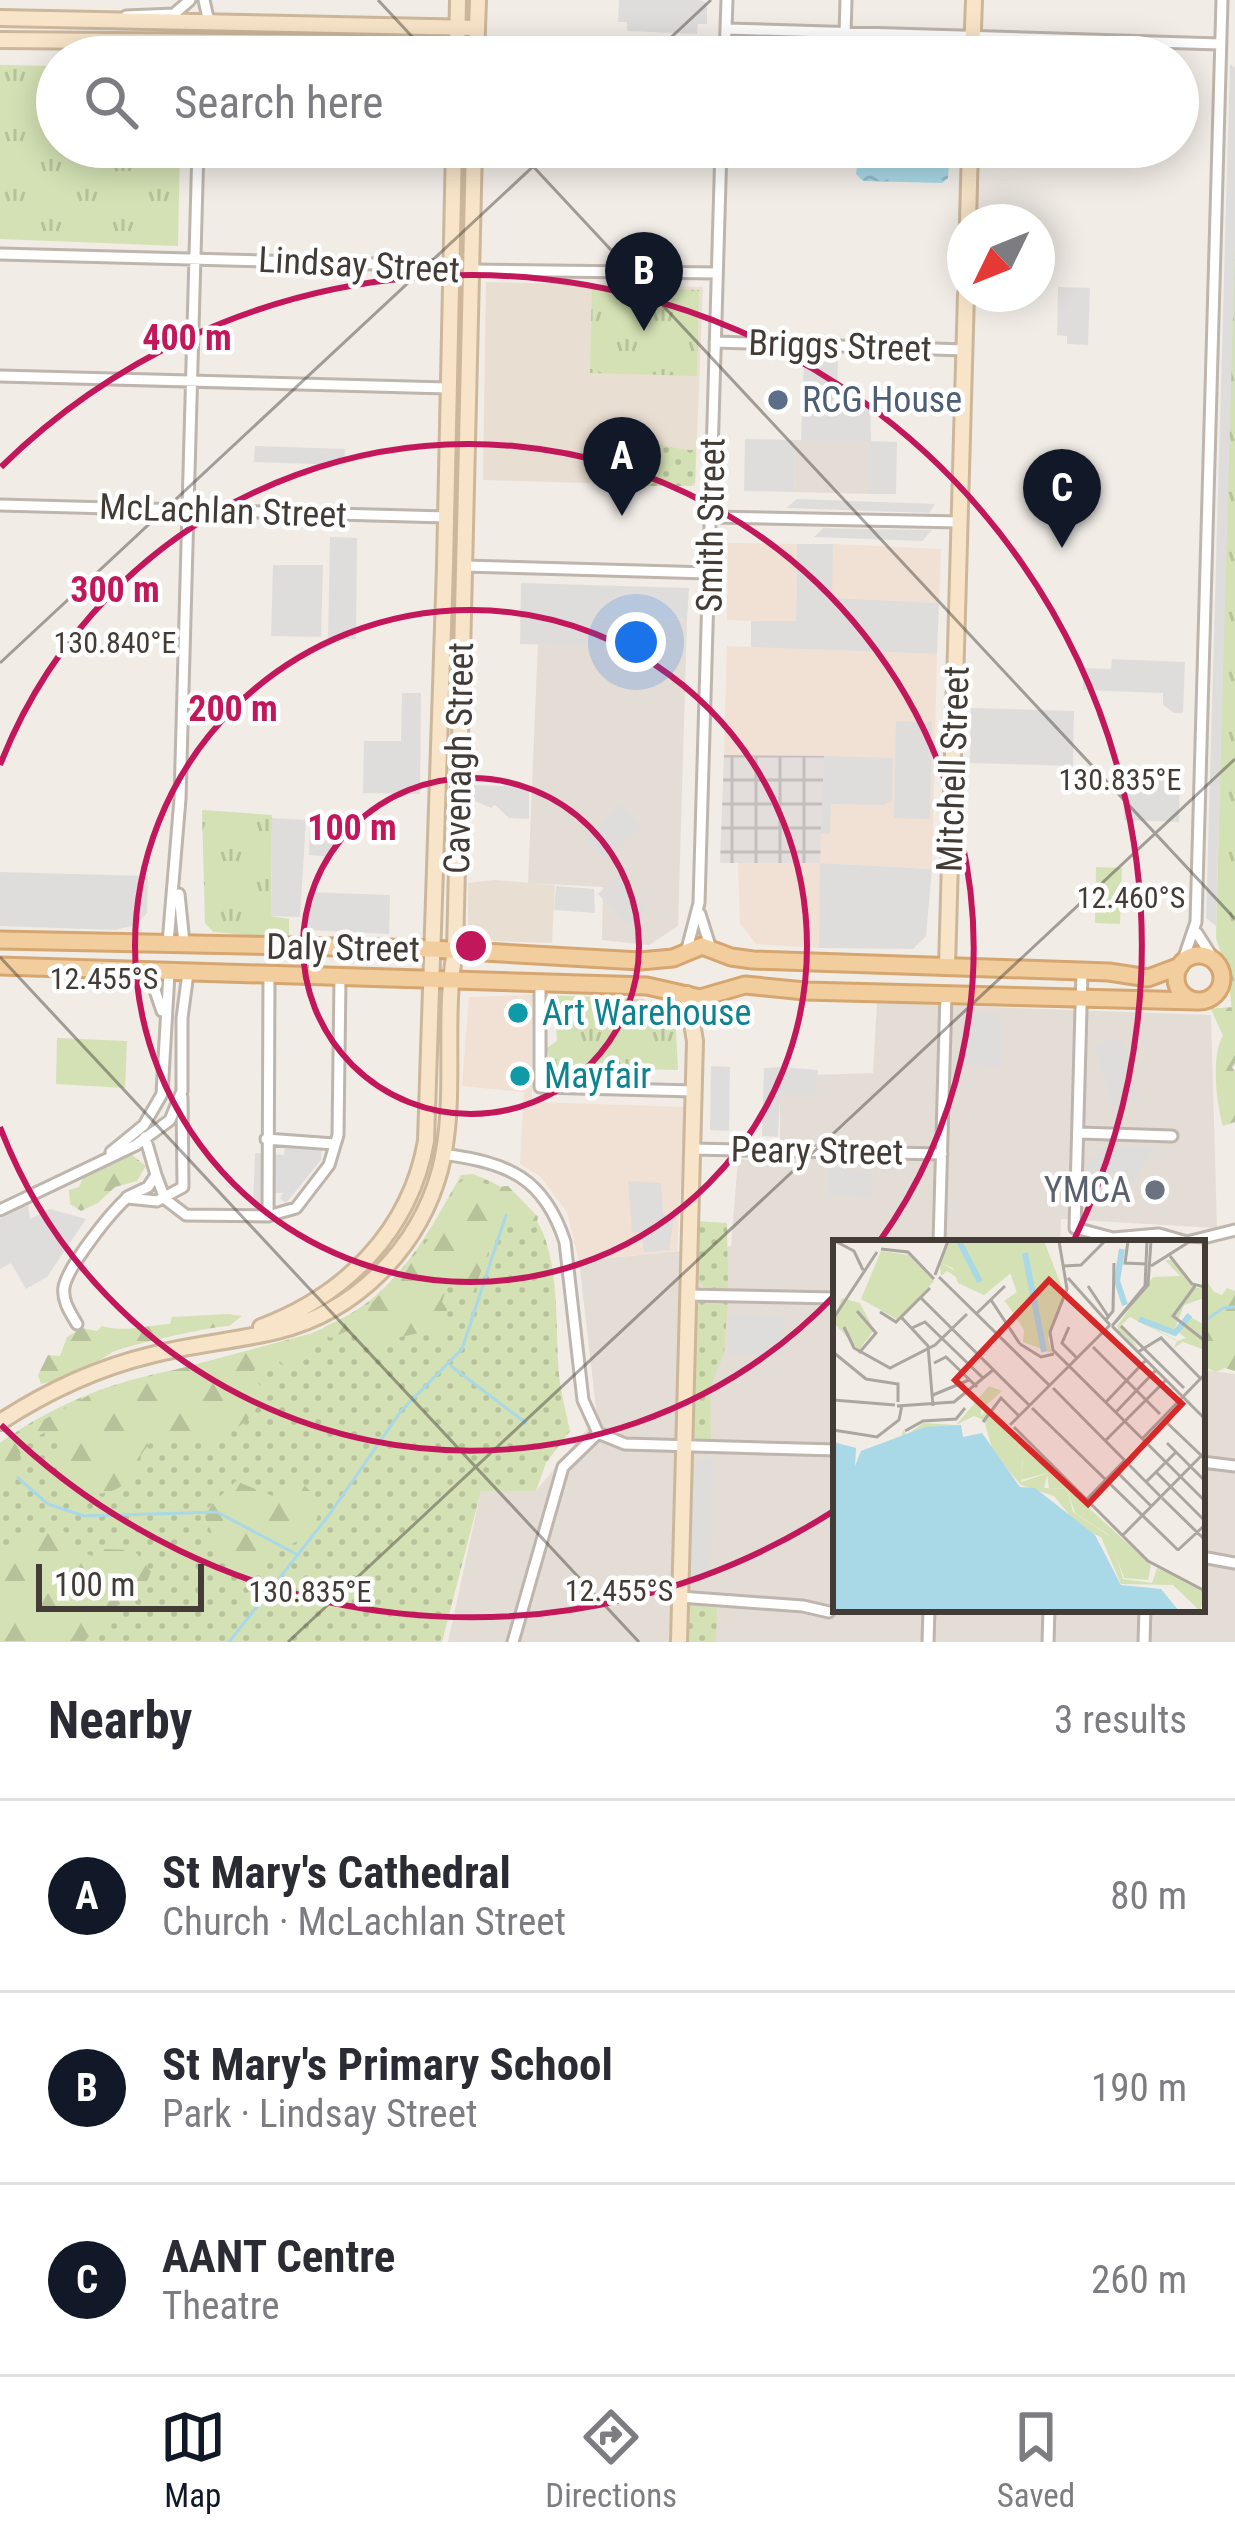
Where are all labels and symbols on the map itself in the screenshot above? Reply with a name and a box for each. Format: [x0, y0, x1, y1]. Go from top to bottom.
north arrow [947, 204, 1055, 312]
pin: B [605, 232, 683, 331]
street label: Lindsay Street [257, 239, 461, 291]
text: 400 m [142, 317, 232, 359]
street label: Briggs Street [748, 322, 932, 370]
place label: RCG House [802, 379, 962, 421]
marker: RCG House [765, 387, 791, 413]
pin: A [583, 417, 661, 516]
street label: Smith Street [688, 437, 734, 613]
pin: C [1023, 449, 1101, 548]
street label: McLachlan Street [98, 486, 348, 536]
text: 300 m [70, 569, 160, 611]
your location [606, 612, 666, 672]
text: 130.840°E [54, 625, 176, 660]
street label: Cavenagh Street [436, 642, 482, 874]
street label: Mitchell Street [928, 665, 978, 873]
text: 200 m [188, 688, 278, 730]
text: 130.835°E [1059, 762, 1181, 797]
text: 100 m [307, 807, 397, 849]
text: 12.460°S [1077, 880, 1185, 915]
centre of rings [450, 925, 492, 967]
street label: Daly Street [266, 926, 420, 970]
text: 12.455°S [50, 961, 158, 996]
place label: Art Warehouse [542, 992, 751, 1034]
marker: Art Warehouse [505, 1000, 531, 1026]
place label: Mayfair [544, 1055, 651, 1097]
marker: Mayfair [507, 1063, 533, 1089]
street label: Peary Street [730, 1128, 904, 1174]
place label: YMCA [1044, 1169, 1131, 1211]
marker: YMCA [1142, 1177, 1168, 1203]
inset map [833, 1240, 1205, 1612]
scale bar [36, 1558, 204, 1611]
text: 12.455°S [565, 1573, 673, 1608]
text: 130.835°E [249, 1574, 371, 1609]

